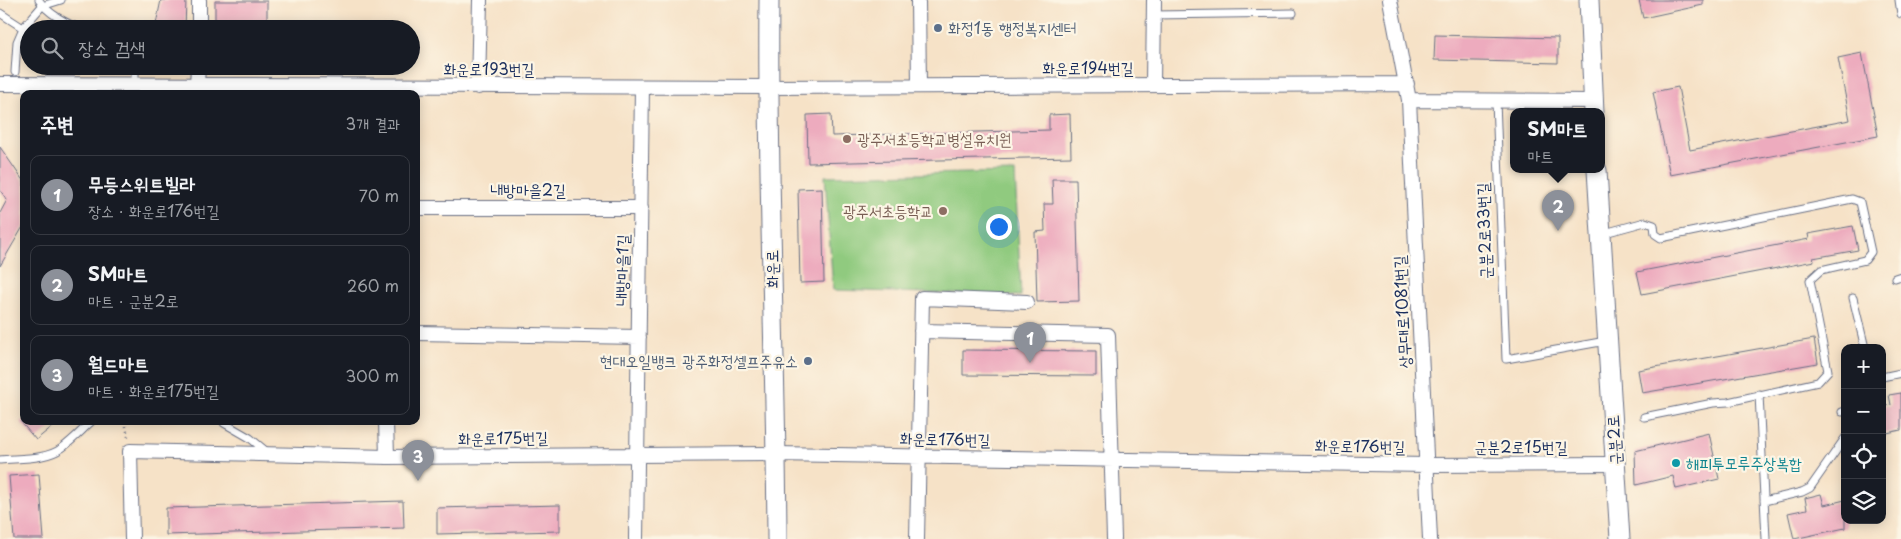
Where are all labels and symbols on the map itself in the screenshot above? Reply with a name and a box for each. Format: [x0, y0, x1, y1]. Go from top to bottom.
place label: 화정1동 행정복지센터 [948, 15, 1076, 39]
marker: 화정1동 행정복지센터 [932, 22, 944, 34]
street label: 화운로194번길 [1042, 55, 1134, 79]
street label: 화운로193번길 [443, 56, 535, 80]
place label: 광주서초등학교병설유치원 [857, 126, 1012, 150]
marker: 광주서초등학교병설유치원 [841, 133, 853, 145]
street label: 내방마을2길 [490, 177, 566, 201]
street label: 군분2로33번길 [1469, 182, 1497, 280]
pin: 2 [1542, 190, 1574, 231]
place label: 광주서초등학교 [843, 198, 933, 222]
marker: 광주서초등학교 [937, 205, 949, 217]
your location [986, 214, 1012, 240]
street label: 내방마을1길 [608, 234, 634, 306]
street label: 화운로 [759, 249, 783, 289]
street label: 상무대로1081번길 [1386, 255, 1416, 369]
pin: 1 [1014, 322, 1046, 363]
place label: 현대오일뱅크 광주화정셀프주유소 [600, 348, 798, 372]
marker: 현대오일뱅크 광주화정셀프주유소 [802, 355, 814, 367]
street label: 군분2로 [1599, 414, 1627, 466]
street label: 화운로175번길 [458, 424, 548, 450]
street label: 화운로176번길 [900, 425, 991, 451]
street label: 화운로176번길 [1315, 432, 1406, 458]
street label: 군분2로15번길 [1474, 434, 1568, 458]
pin: 3 [402, 440, 434, 481]
place label: 해피투모루주상복합 [1686, 450, 1802, 474]
marker: 해피투모루주상복합 [1670, 457, 1682, 469]

